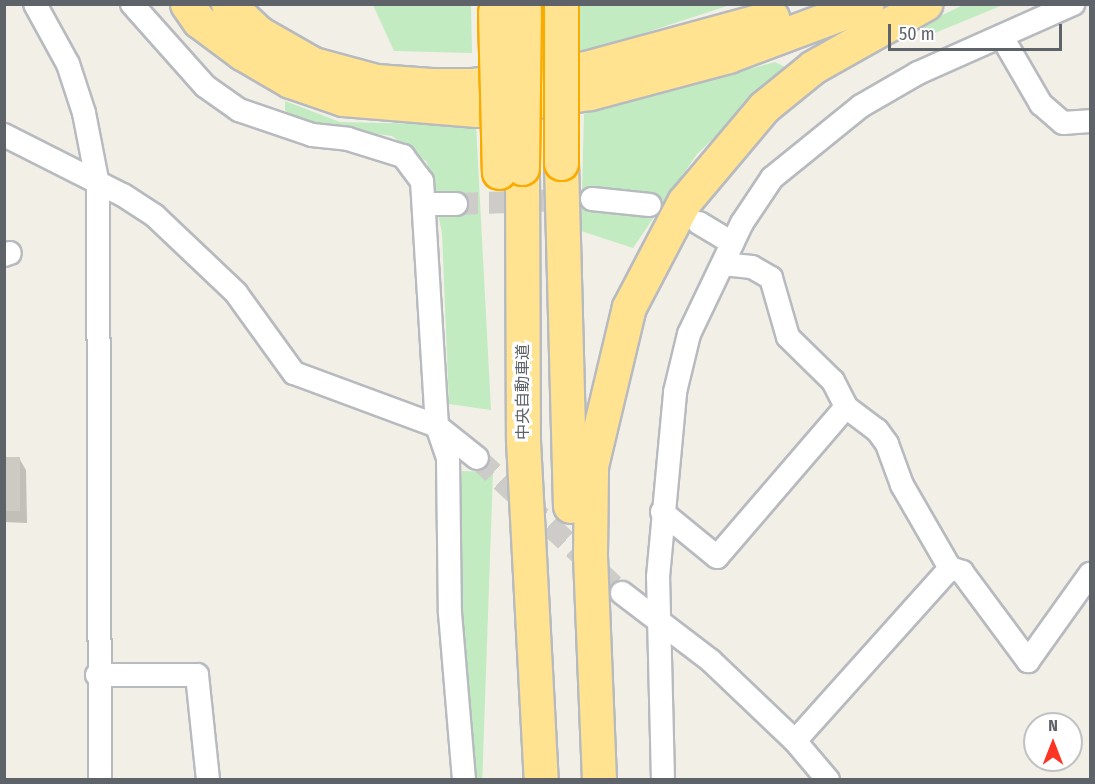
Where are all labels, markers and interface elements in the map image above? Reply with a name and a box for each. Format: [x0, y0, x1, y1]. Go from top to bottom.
scale bar [891, 12, 1065, 50]
text: 50 m [899, 23, 935, 45]
street label: 中央自動車道 [513, 344, 533, 440]
north arrow [1023, 712, 1083, 772]
text: N [1048, 716, 1058, 735]

